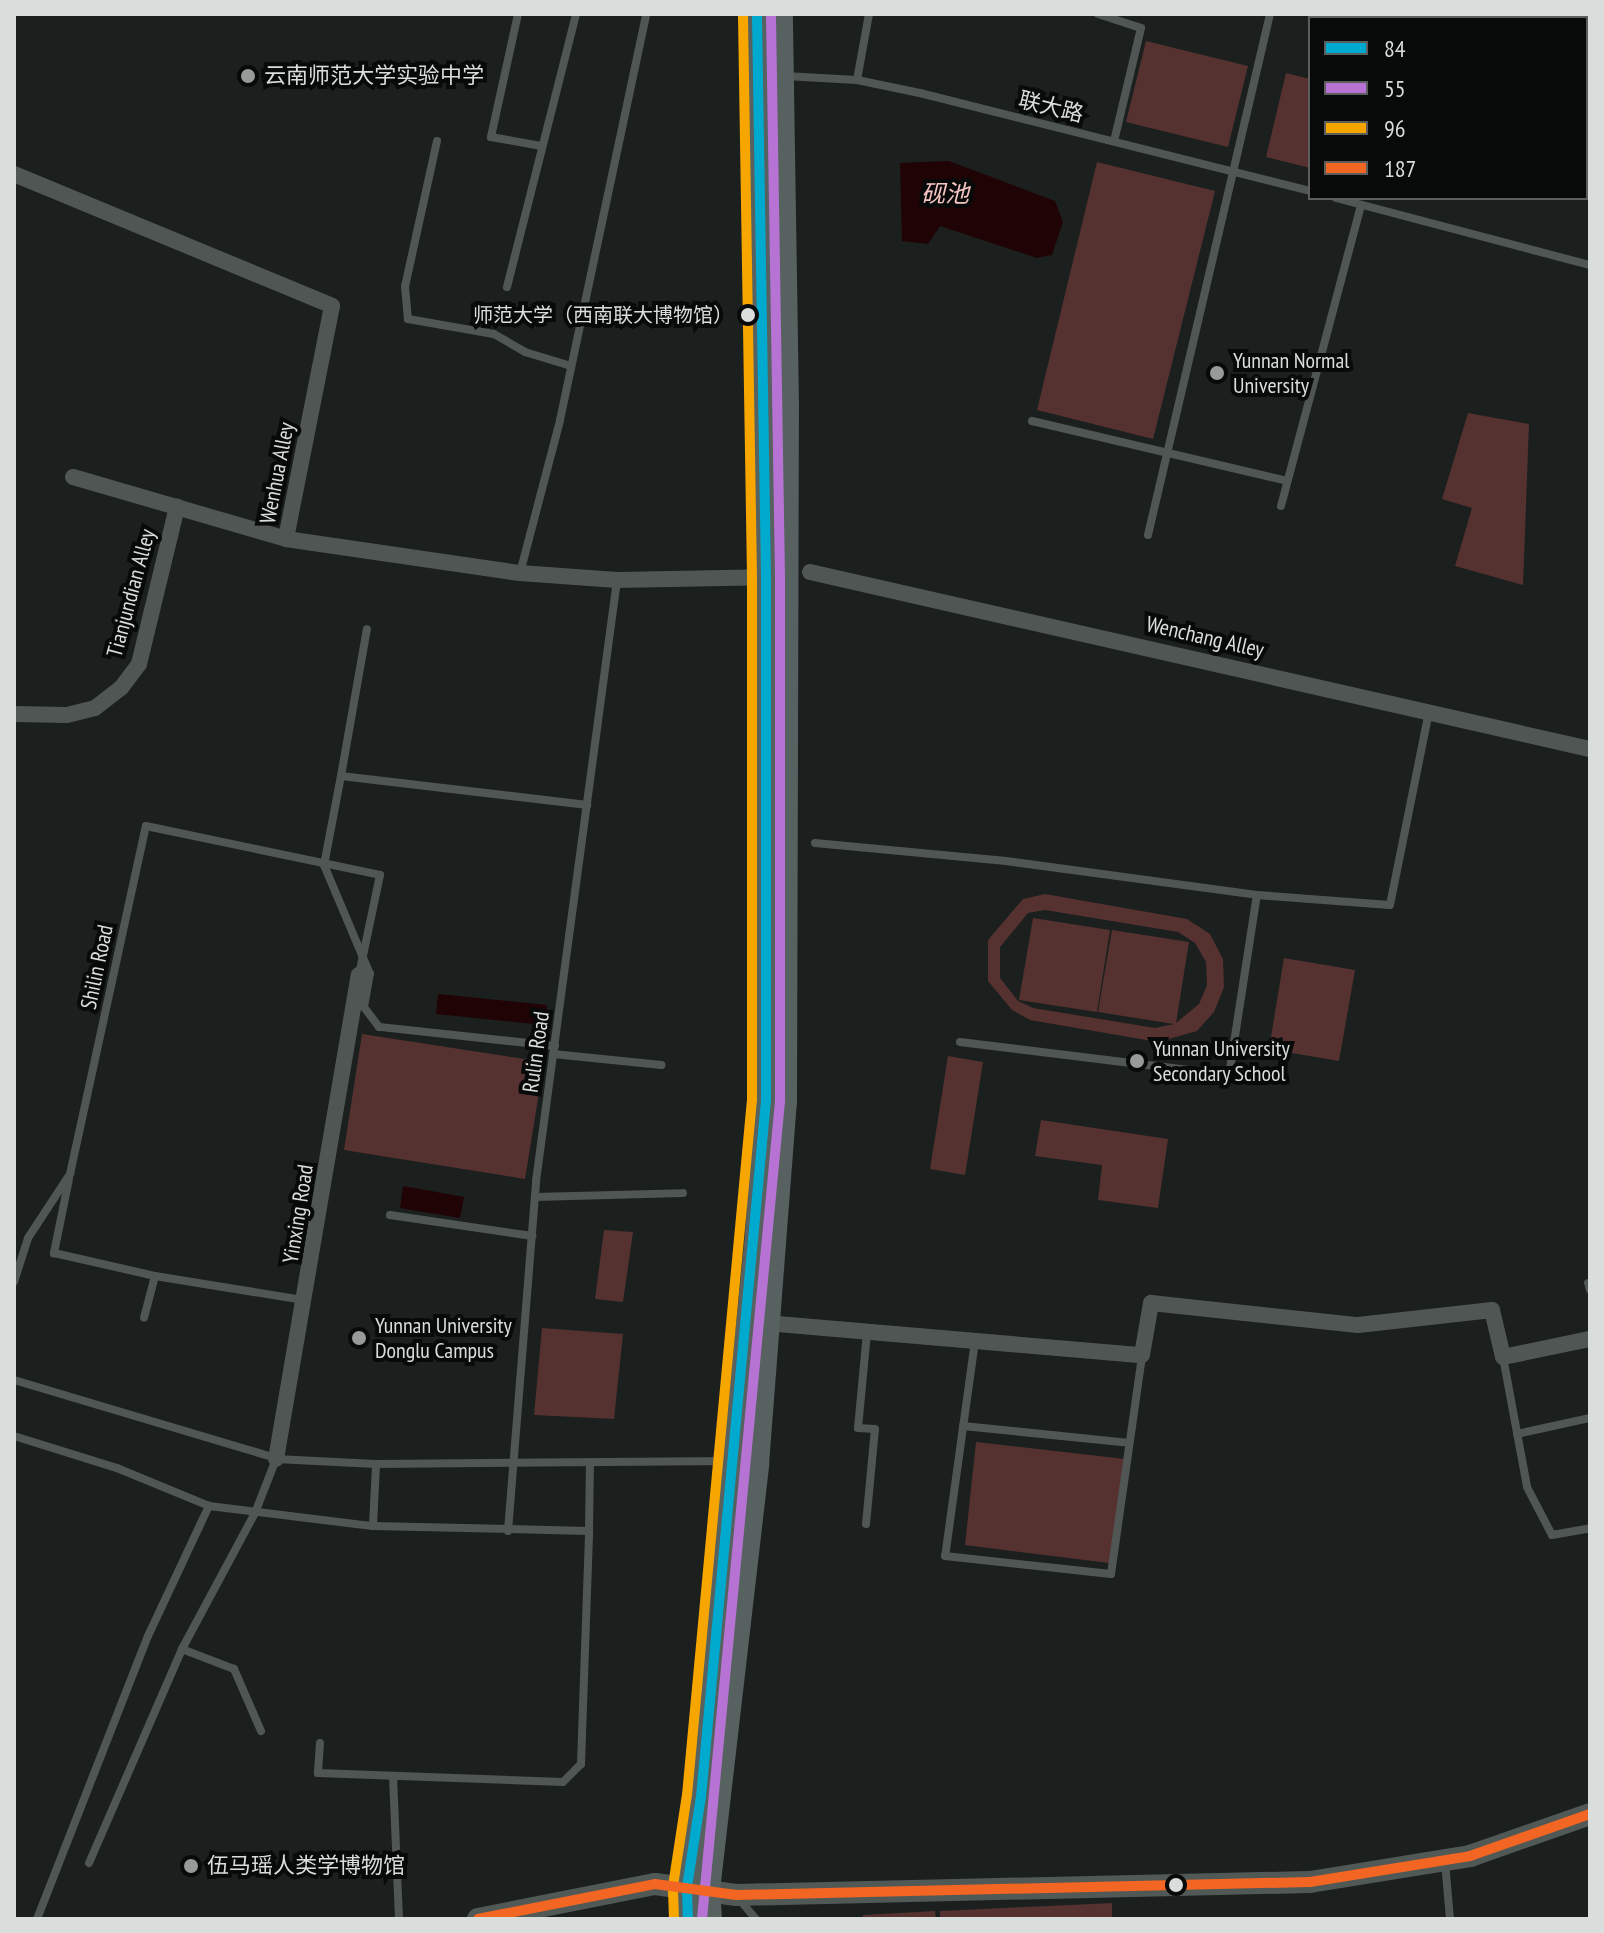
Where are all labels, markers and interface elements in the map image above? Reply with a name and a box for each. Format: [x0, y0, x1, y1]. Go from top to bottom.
legend [1308, 16, 1588, 200]
text: 84 [1384, 33, 1406, 64]
place label: 云南师范大学实验中学 [264, 63, 484, 89]
marker: 云南师范大学实验中学 [239, 67, 257, 85]
text: 55 [1384, 73, 1406, 104]
street label: 联大路 [1016, 86, 1086, 128]
text: 96 [1384, 113, 1406, 144]
text: 187 [1384, 153, 1416, 184]
water label: 砚池 [921, 180, 969, 208]
place label: 师范大学（西南联大博物馆） [473, 303, 733, 327]
marker: 师范大学（西南联大博物馆） [740, 307, 756, 323]
place label: Yunnan Normal University [1233, 347, 1349, 398]
marker: Yunnan Normal University [1208, 364, 1226, 382]
street label: Wenhua Alley [254, 420, 300, 526]
street label: Tianjundian Alley [101, 526, 161, 660]
street label: Wenchang Alley [1143, 611, 1267, 663]
street label: Shilin Road [75, 922, 119, 1012]
street label: Rulin Road [517, 1010, 555, 1094]
place label: Yunnan University Secondary School [1153, 1035, 1290, 1086]
marker: Yunnan University Secondary School [1128, 1052, 1146, 1070]
street label: Yinxing Road [277, 1163, 319, 1265]
place label: Yunnan University Donglu Campus [375, 1312, 512, 1364]
marker: Yunnan University Donglu Campus [350, 1329, 368, 1347]
place label: 伍马瑶人类学博物馆 [207, 1853, 405, 1879]
marker: 伍马瑶人类学博物馆 [182, 1857, 200, 1875]
unlabelled marker [1168, 1877, 1184, 1893]

